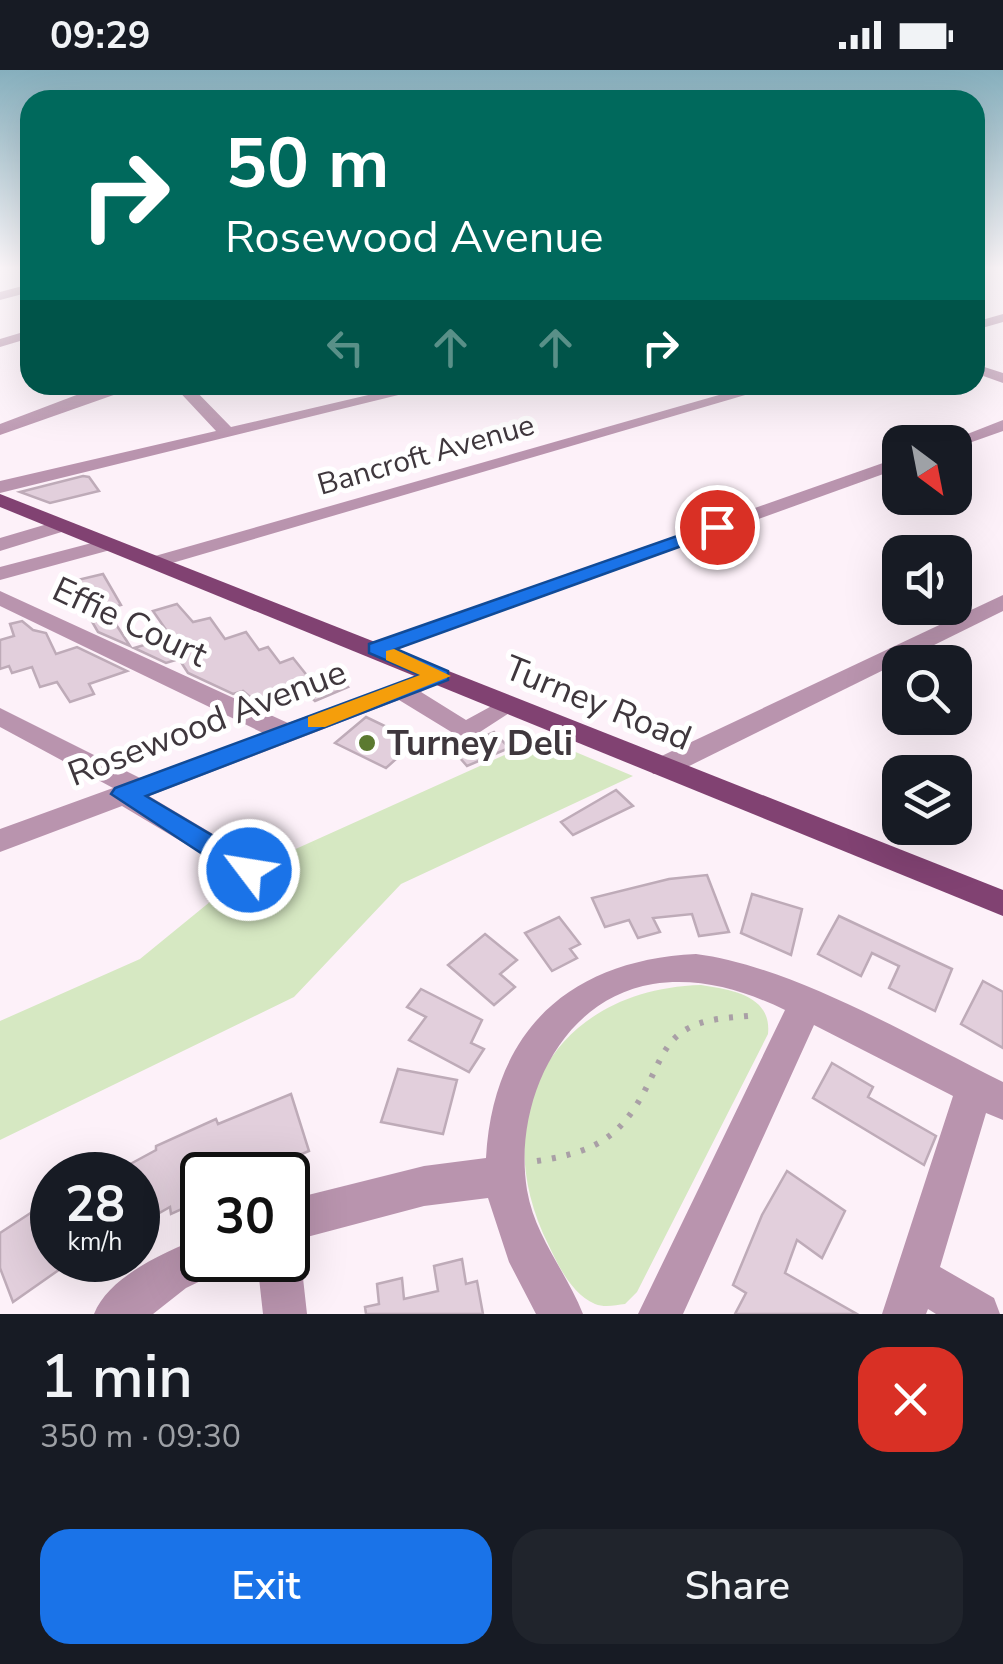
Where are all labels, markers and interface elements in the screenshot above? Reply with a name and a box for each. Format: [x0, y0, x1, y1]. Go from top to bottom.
text: 09:29 [50, 10, 151, 61]
text: 50 m [225, 116, 389, 212]
icon: right [60, 130, 190, 260]
text: Rosewood Avenue [225, 207, 603, 268]
icon: left [318, 320, 373, 375]
icon: ahead [423, 320, 478, 375]
icon: ahead [528, 320, 583, 375]
icon: right [633, 320, 688, 375]
street label: Bancroft Avenue [313, 404, 539, 506]
north arrow [882, 425, 972, 515]
map controls [882, 425, 972, 845]
pin [675, 485, 760, 570]
icon: arrive [690, 500, 745, 555]
button: sound [882, 535, 972, 625]
street label: Effie Court [45, 566, 216, 679]
street label: Turney Road [498, 644, 698, 762]
button: search [882, 645, 972, 735]
street label: Rosewood Avenue [61, 648, 353, 798]
place label: Turney Deli [387, 720, 573, 767]
marker: Turney Deli [356, 732, 378, 754]
button: layers [882, 755, 972, 845]
position arrow [197, 818, 301, 922]
speed limit sign: 30 [180, 1152, 310, 1282]
text: 28 [65, 1170, 125, 1239]
text: km/h [67, 1225, 123, 1259]
text: 1 min [40, 1336, 193, 1418]
button: close [858, 1347, 963, 1452]
text: 350 m · 09:30 [40, 1415, 241, 1458]
button: Exit [40, 1529, 492, 1644]
button: Share [512, 1529, 963, 1644]

